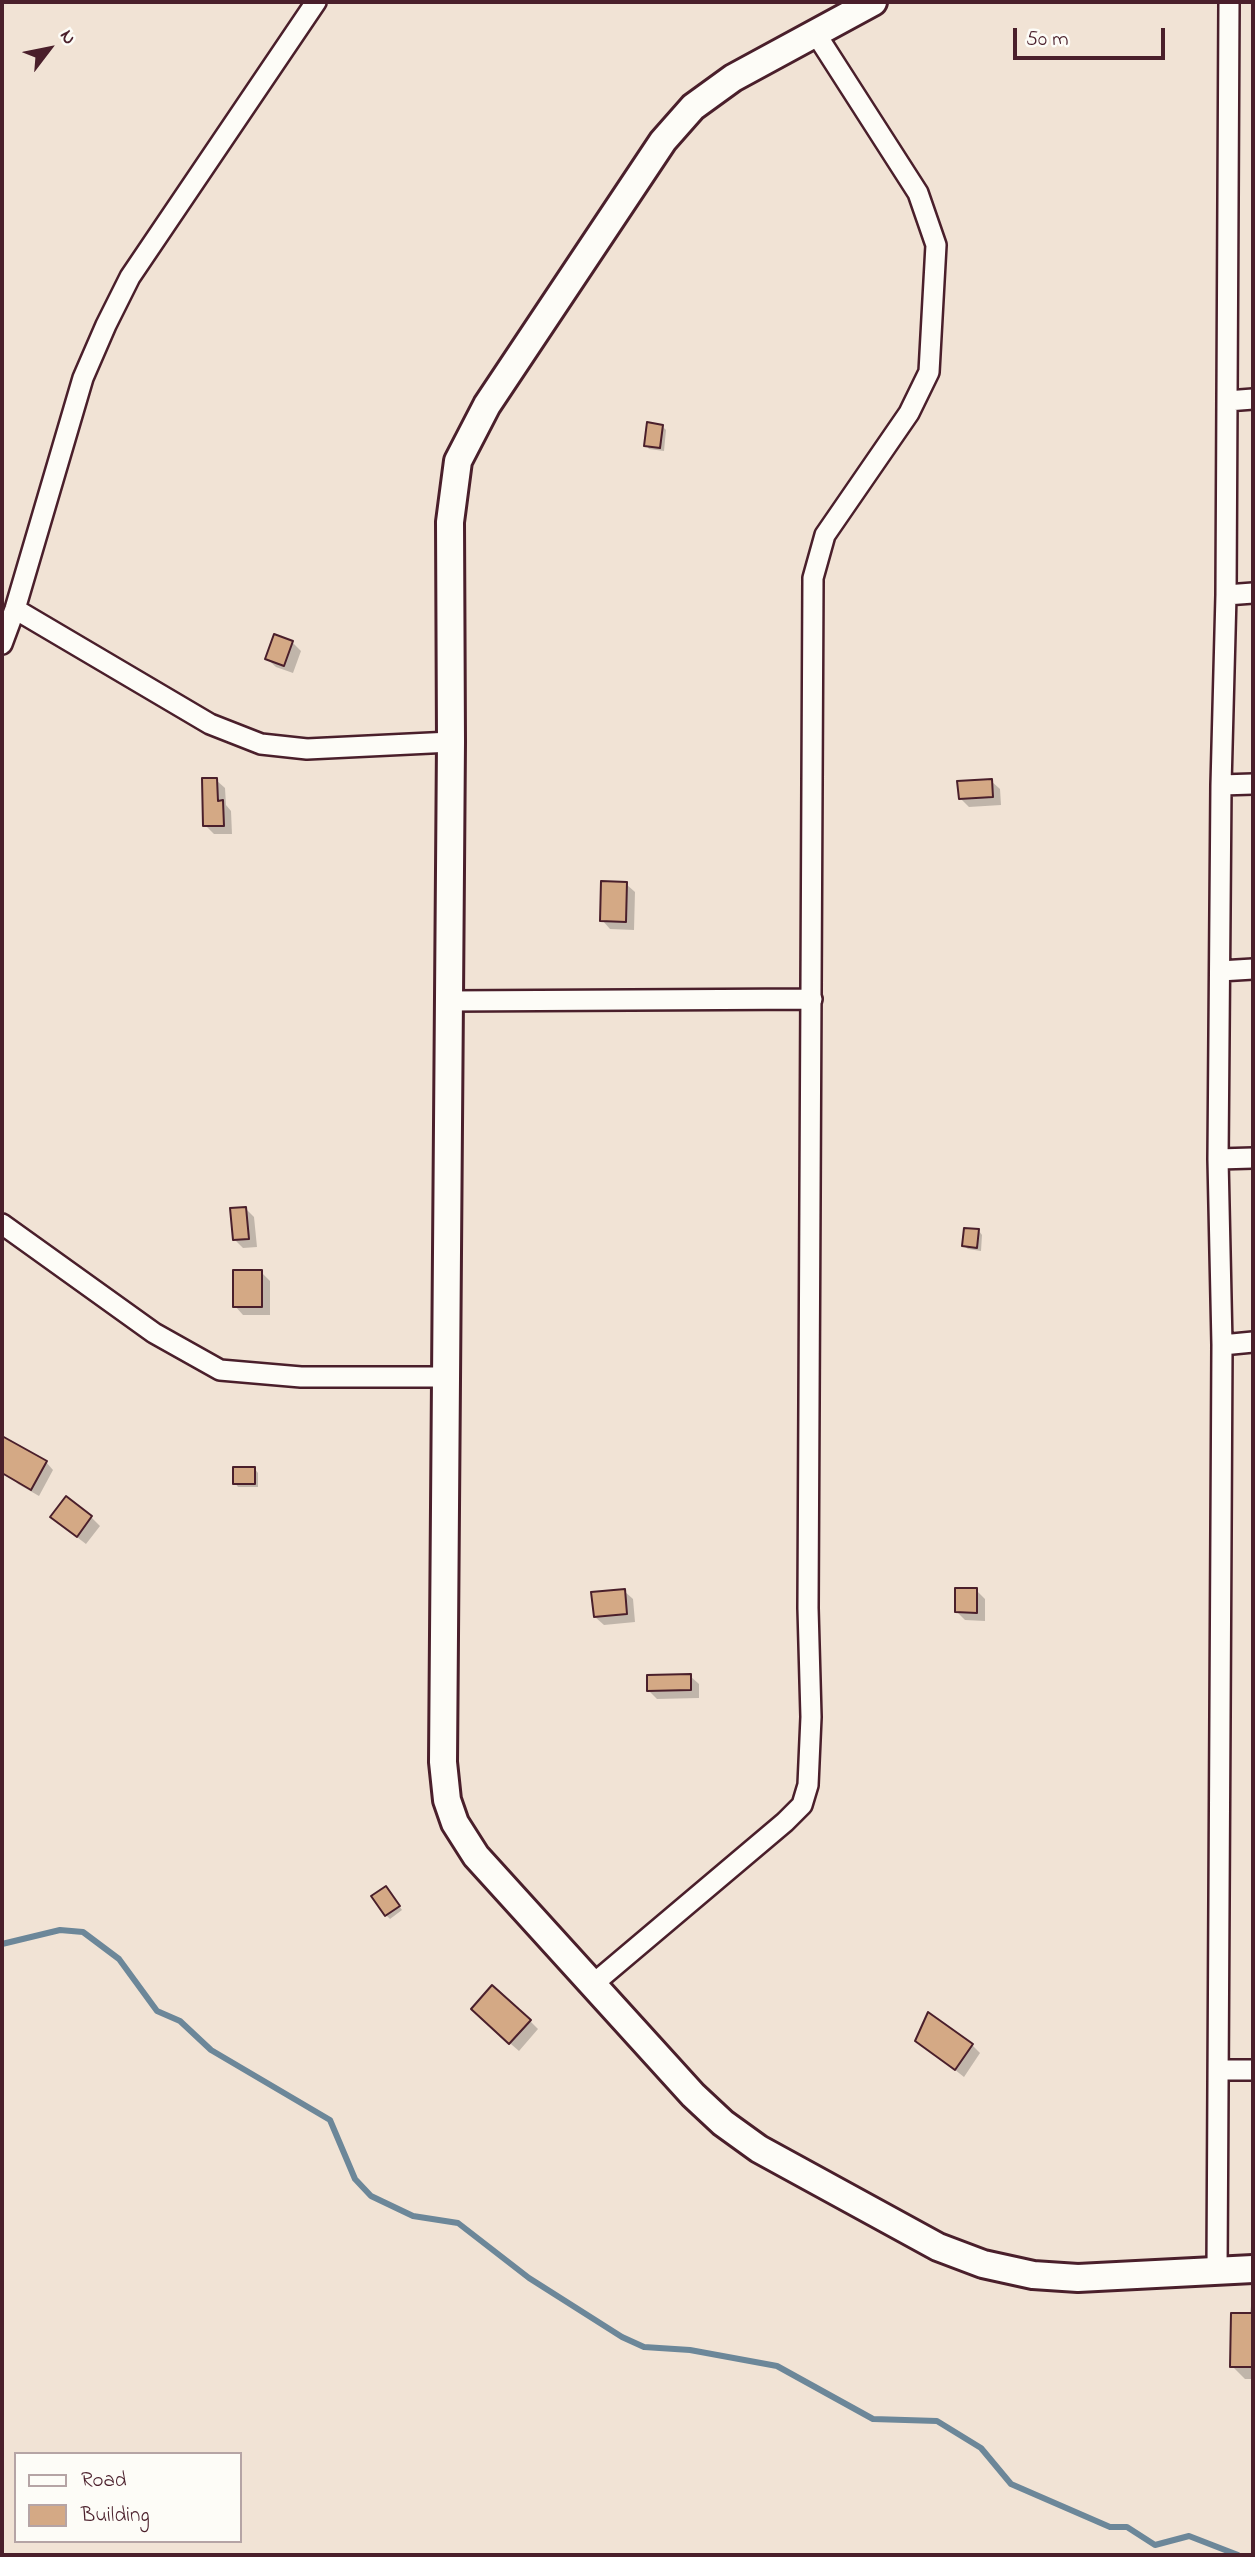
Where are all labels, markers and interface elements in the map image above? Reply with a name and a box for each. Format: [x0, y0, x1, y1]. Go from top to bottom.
north arrow [14, 14, 84, 84]
scale bar [1017, 14, 1169, 58]
text: N [52, 25, 82, 50]
text: 50 m [1026, 25, 1069, 55]
legend [14, 2452, 242, 2543]
text: Road [81, 2466, 127, 2496]
text: Building [81, 2501, 150, 2531]

